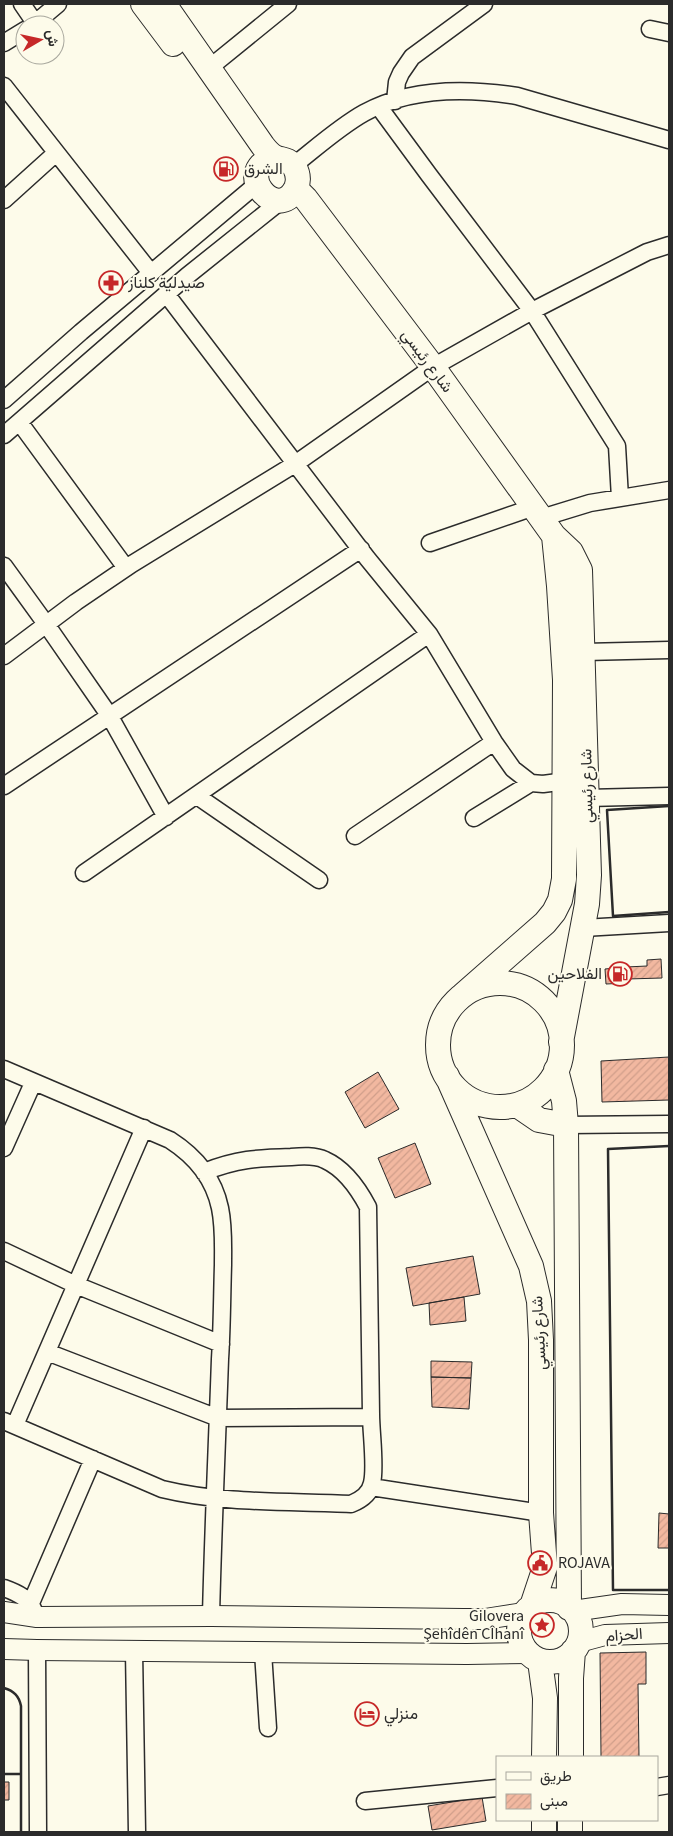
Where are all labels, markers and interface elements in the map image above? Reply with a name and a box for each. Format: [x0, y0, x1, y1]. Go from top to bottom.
north arrow [15, 15, 65, 65]
text: ش [41, 28, 63, 48]
fuel station icon: الشرق [213, 156, 239, 182]
place label: الشرق [244, 158, 283, 180]
pharmacy icon: صيدلية كلناز [98, 270, 124, 296]
place label: صيدلية كلناز [127, 272, 205, 294]
street label: شارع رئيسي [394, 325, 458, 399]
street label: شارع رئيسي [575, 749, 601, 823]
fuel station icon: الفلاحين [607, 961, 633, 987]
place label: الفلاحين [547, 963, 602, 985]
street label: شارع رئيسي [526, 1295, 554, 1371]
public building icon: ROJAVA [527, 1550, 553, 1576]
place label: ROJAVA [558, 1552, 610, 1574]
place label: Gilovera Şehîdên CÎhanî [423, 1605, 525, 1645]
place icon: Gilovera Şehîdên CÎhanî [529, 1612, 555, 1638]
street label: الحزام [605, 1623, 643, 1647]
hotel icon: منزلي [354, 1701, 380, 1727]
place label: منزلي [384, 1703, 418, 1727]
legend [496, 1756, 658, 1821]
text: طريق [540, 1766, 572, 1787]
text: مبنى [540, 1791, 568, 1812]

